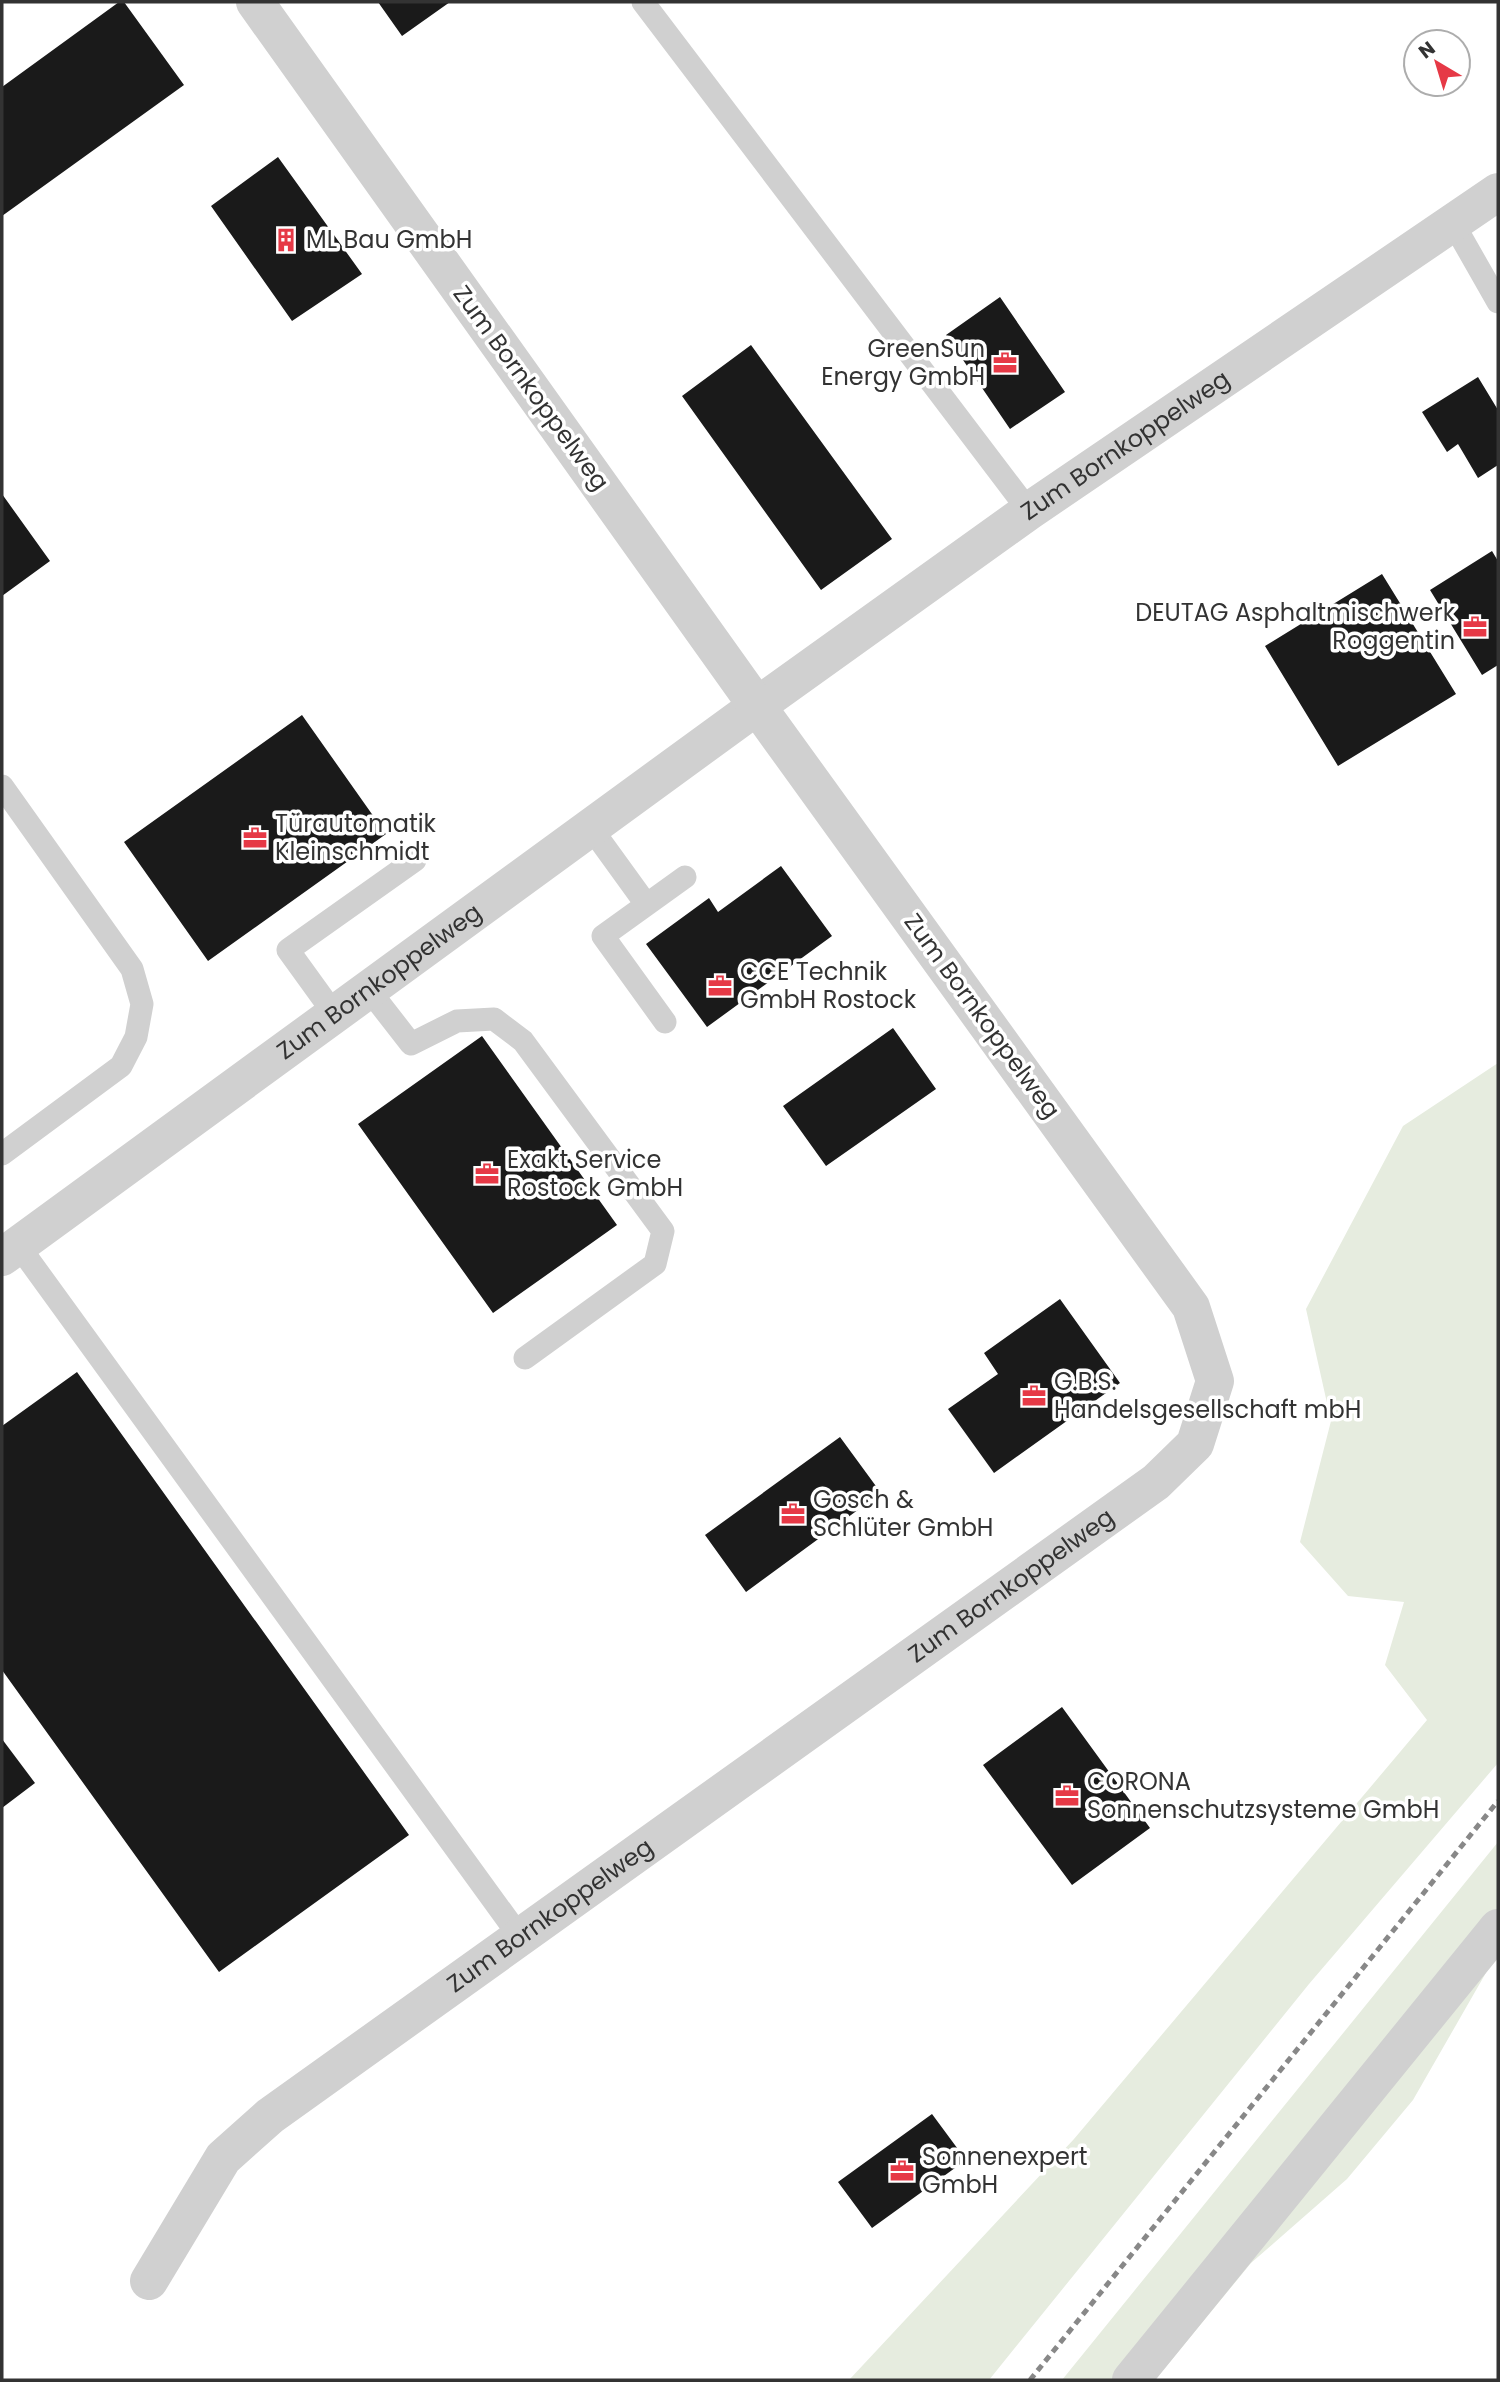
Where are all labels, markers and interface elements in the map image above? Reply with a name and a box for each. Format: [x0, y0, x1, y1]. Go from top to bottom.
north arrow [1402, 28, 1472, 98]
text: N [1413, 35, 1441, 65]
place label: ML Bau GmbH [306, 223, 472, 256]
building icon: ML Bau GmbH [272, 226, 300, 254]
street label: Zum Bornkoppelweg [446, 279, 617, 497]
place label: GreenSun Energy GmbH [821, 332, 985, 393]
office icon: GreenSun Energy GmbH [991, 349, 1019, 377]
street label: Zum Bornkoppelweg [1014, 362, 1236, 528]
place label: DEUTAG Asphaltmischwerk Roggentin [1135, 596, 1456, 657]
office icon: DEUTAG Asphaltmischwerk Roggentin [1461, 613, 1489, 641]
place label: Türautomatik Kleinschmidt [275, 807, 437, 868]
office icon: Türautomatik Kleinschmidt [241, 824, 269, 852]
street label: Zum Bornkoppelweg [270, 896, 488, 1067]
street label: Zum Bornkoppelweg [897, 907, 1068, 1125]
place label: CCE Technik GmbH Rostock [740, 955, 917, 1016]
office icon: CCE Technik GmbH Rostock [706, 972, 734, 1000]
place label: Exakt Service Rostock GmbH [507, 1143, 683, 1204]
office icon: Exakt Service Rostock GmbH [473, 1160, 501, 1188]
place label: G.B.S. Handelsgesellschaft mbH [1054, 1365, 1361, 1426]
office icon: G.B.S. Handelsgesellschaft mbH [1020, 1382, 1048, 1410]
place label: Gosch & Schlüter GmbH [813, 1483, 993, 1544]
office icon: Gosch & Schlüter GmbH [779, 1500, 807, 1528]
street label: Zum Bornkoppelweg [901, 1500, 1120, 1670]
place label: CORONA Sonnenschutzsysteme GmbH [1087, 1765, 1439, 1826]
office icon: CORONA Sonnenschutzsysteme GmbH [1053, 1782, 1081, 1810]
street label: Zum Bornkoppelweg [440, 1830, 659, 2000]
place label: Sonnenexpert GmbH [922, 2140, 1088, 2201]
office icon: Sonnenexpert GmbH [888, 2157, 916, 2185]

